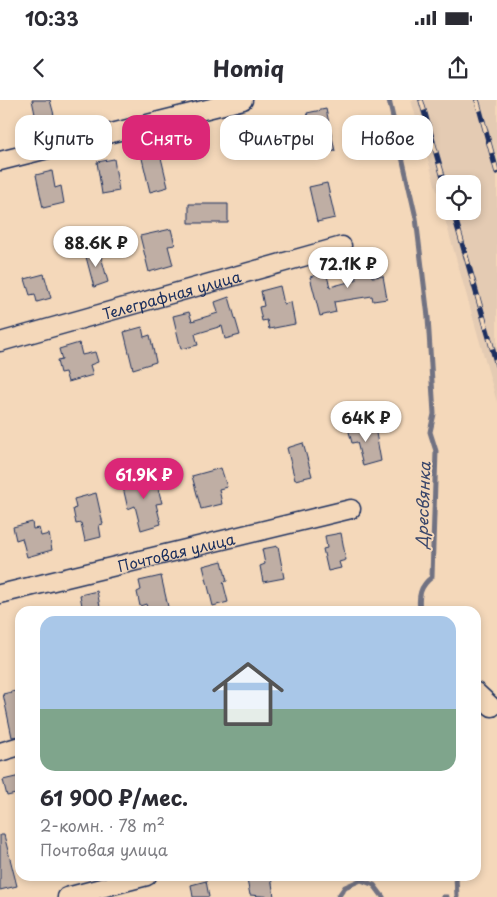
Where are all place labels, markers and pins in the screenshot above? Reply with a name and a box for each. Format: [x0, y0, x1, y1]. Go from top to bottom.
pin: 88.6K ₽ [50, 226, 142, 268]
pin: 72.1K ₽ [302, 246, 394, 289]
pin: 64K ₽ [331, 400, 401, 443]
pin: 61.9K ₽ [98, 458, 190, 500]

